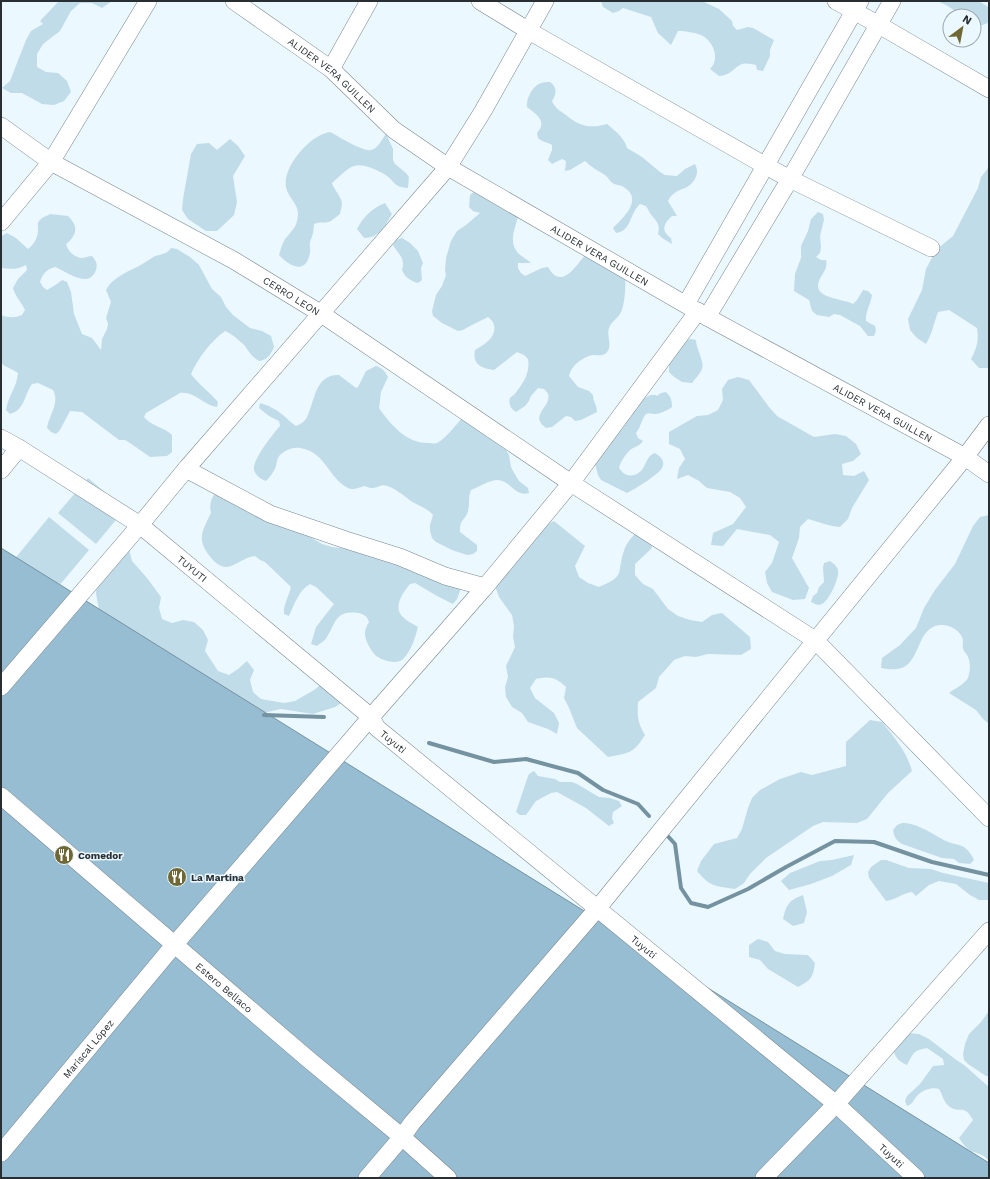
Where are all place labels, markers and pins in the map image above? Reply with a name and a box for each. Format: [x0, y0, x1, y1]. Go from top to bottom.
restaurant icon: Comedor [53, 844, 75, 866]
place label: Comedor [78, 850, 123, 861]
restaurant icon: La Martina [166, 866, 188, 888]
place label: La Martina [191, 872, 244, 883]

